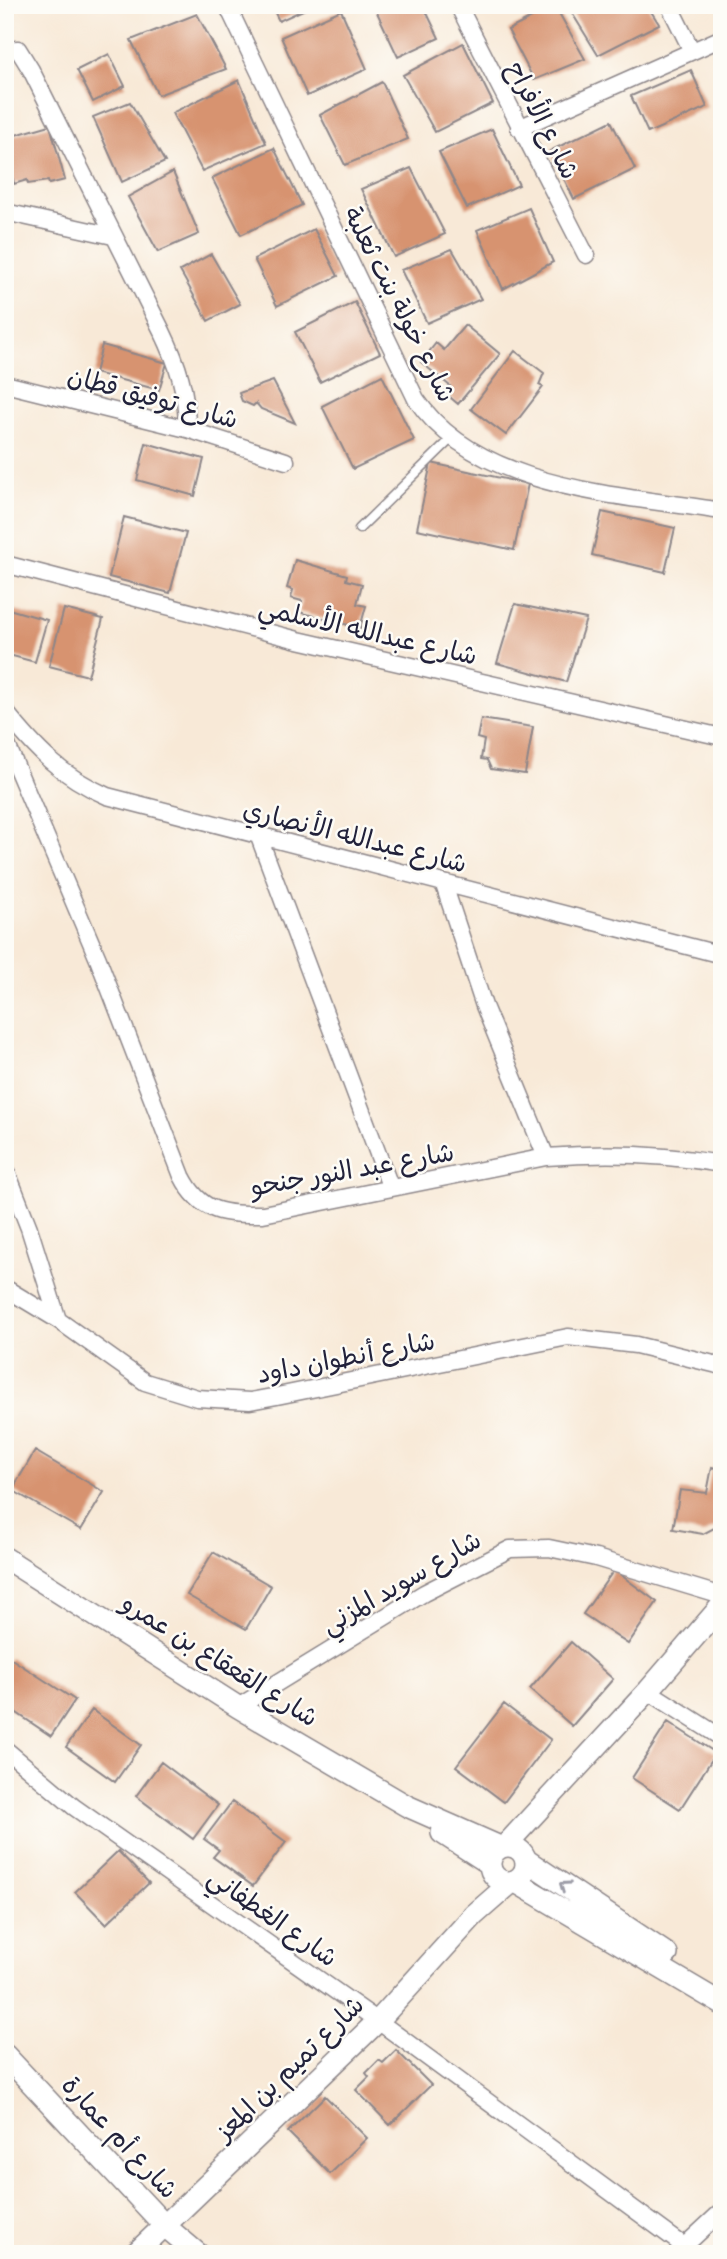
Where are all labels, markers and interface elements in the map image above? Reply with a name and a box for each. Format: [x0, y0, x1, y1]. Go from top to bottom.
street label: شارع الأفراح [498, 55, 588, 185]
street label: شارع خولة بنت ثعلبة [335, 201, 463, 408]
street label: شارع توفيق قطان [64, 359, 242, 437]
street label: شارع عبدالله الأسلمي [254, 588, 481, 679]
street label: شارع عبدالله الأنصاري [239, 791, 471, 882]
street label: شارع عبد النور جنحو [246, 1135, 457, 1205]
street label: شارع أنطوان داود [254, 1324, 438, 1392]
street label: شارع سويد المزني [315, 1523, 490, 1647]
street label: شارع القعقاع بن عمرو [113, 1586, 324, 1735]
street label: شارع الغطفاني [198, 1861, 344, 1979]
one-way arrow [559, 1882, 572, 1894]
street label: شارع تميم بن المعز [206, 1989, 373, 2152]
street label: شارع أم عمارة [52, 2069, 185, 2208]

